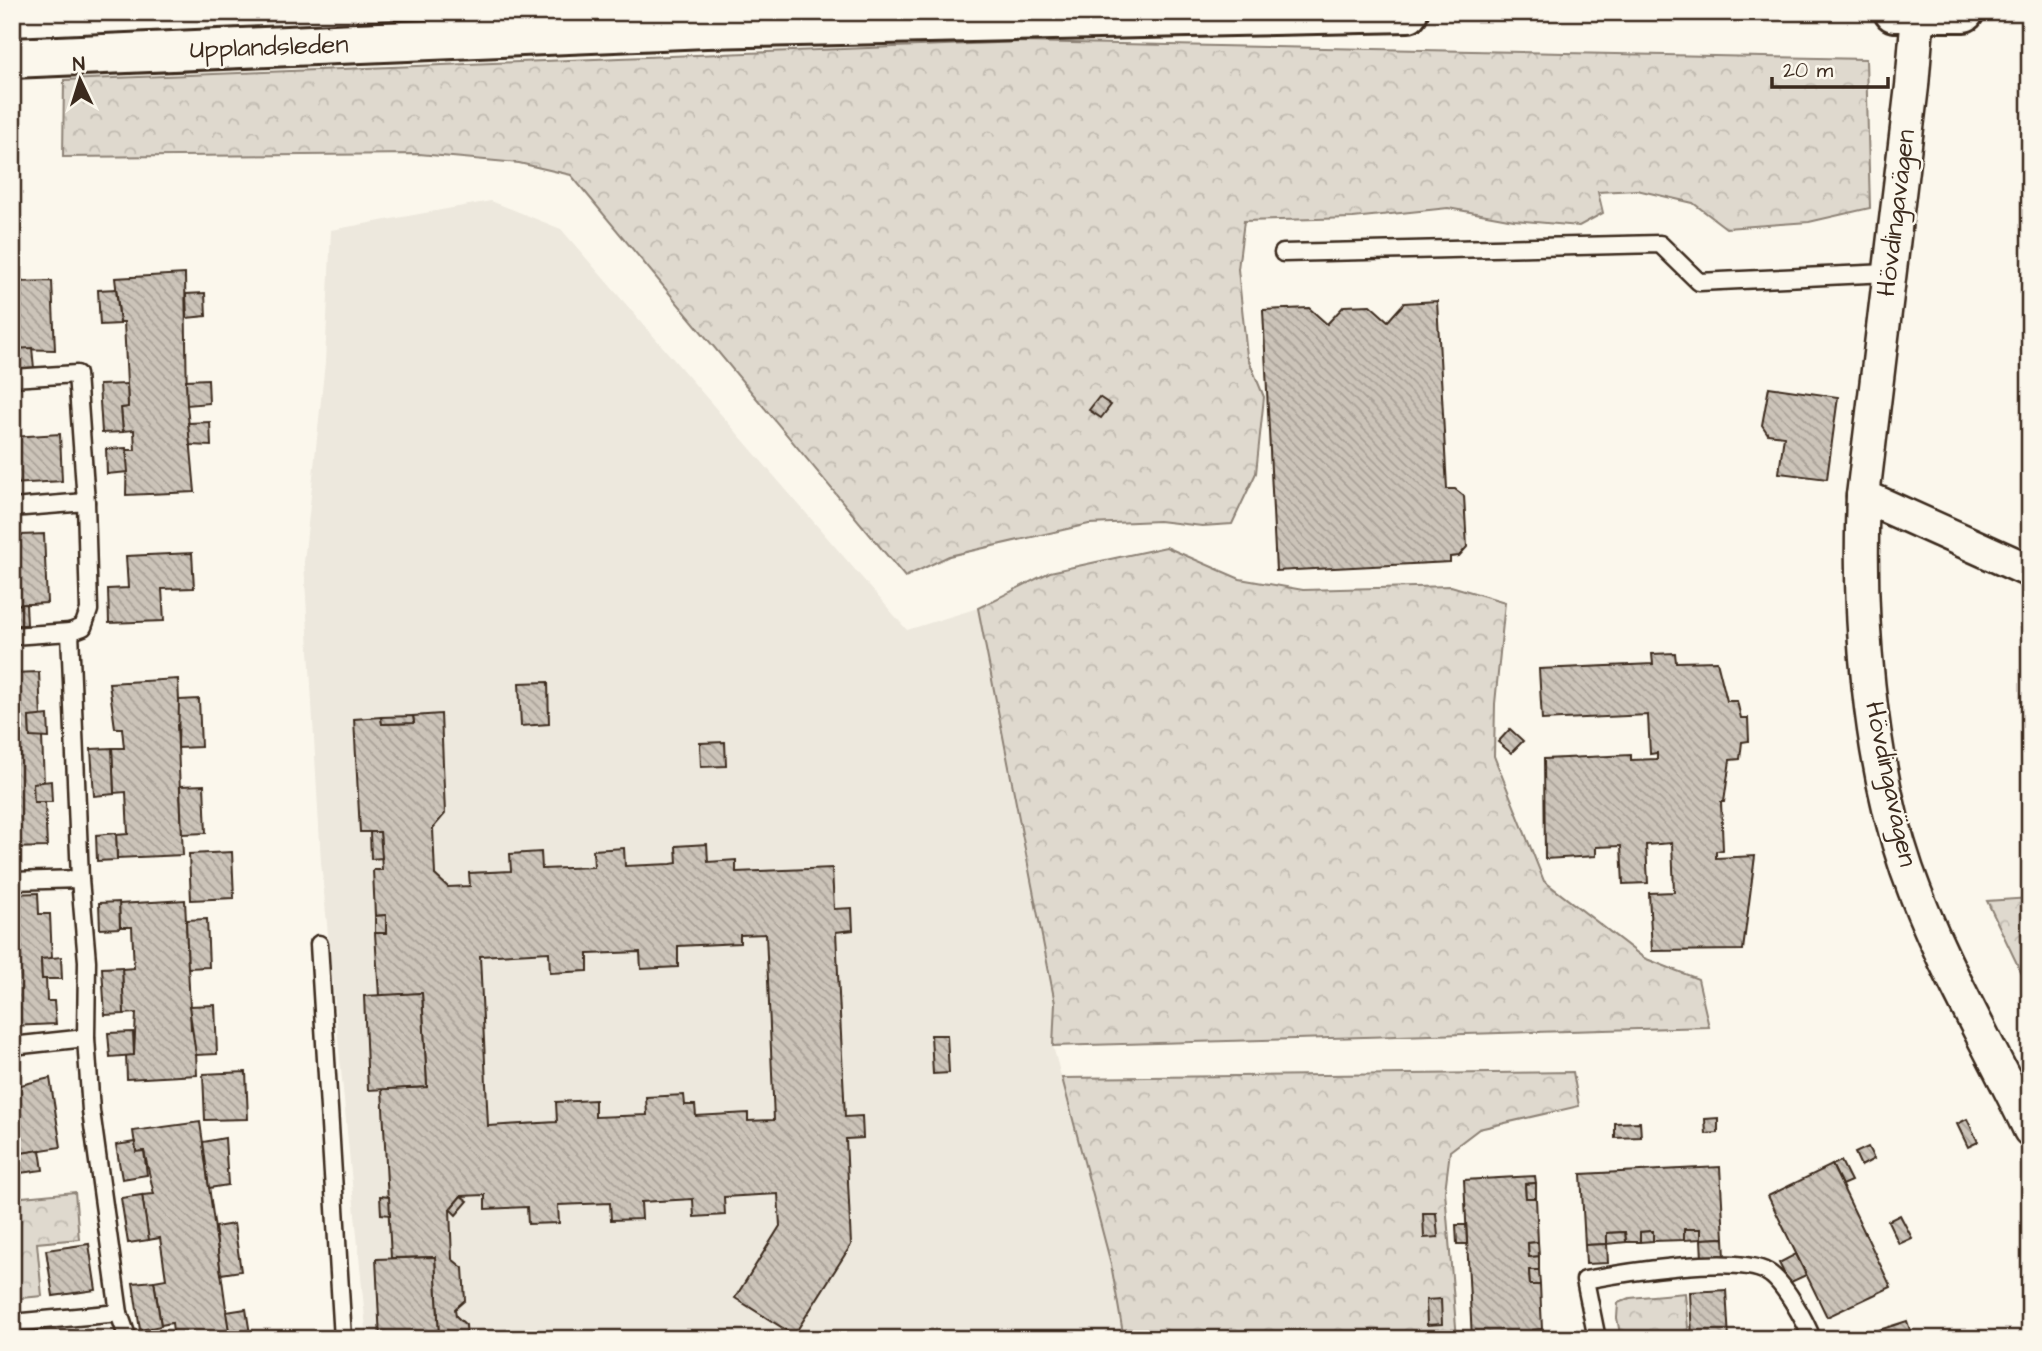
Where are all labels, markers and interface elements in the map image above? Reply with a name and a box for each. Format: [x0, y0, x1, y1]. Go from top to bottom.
street label: Upplandsleden [189, 26, 349, 68]
north arrow [46, 46, 116, 116]
scale bar [1772, 46, 1888, 90]
text: N [72, 51, 86, 78]
text: 20 m [1783, 56, 1834, 85]
street label: Hövdingavägen [1868, 127, 1926, 299]
street label: Hövdingavägen [1854, 698, 1926, 870]

